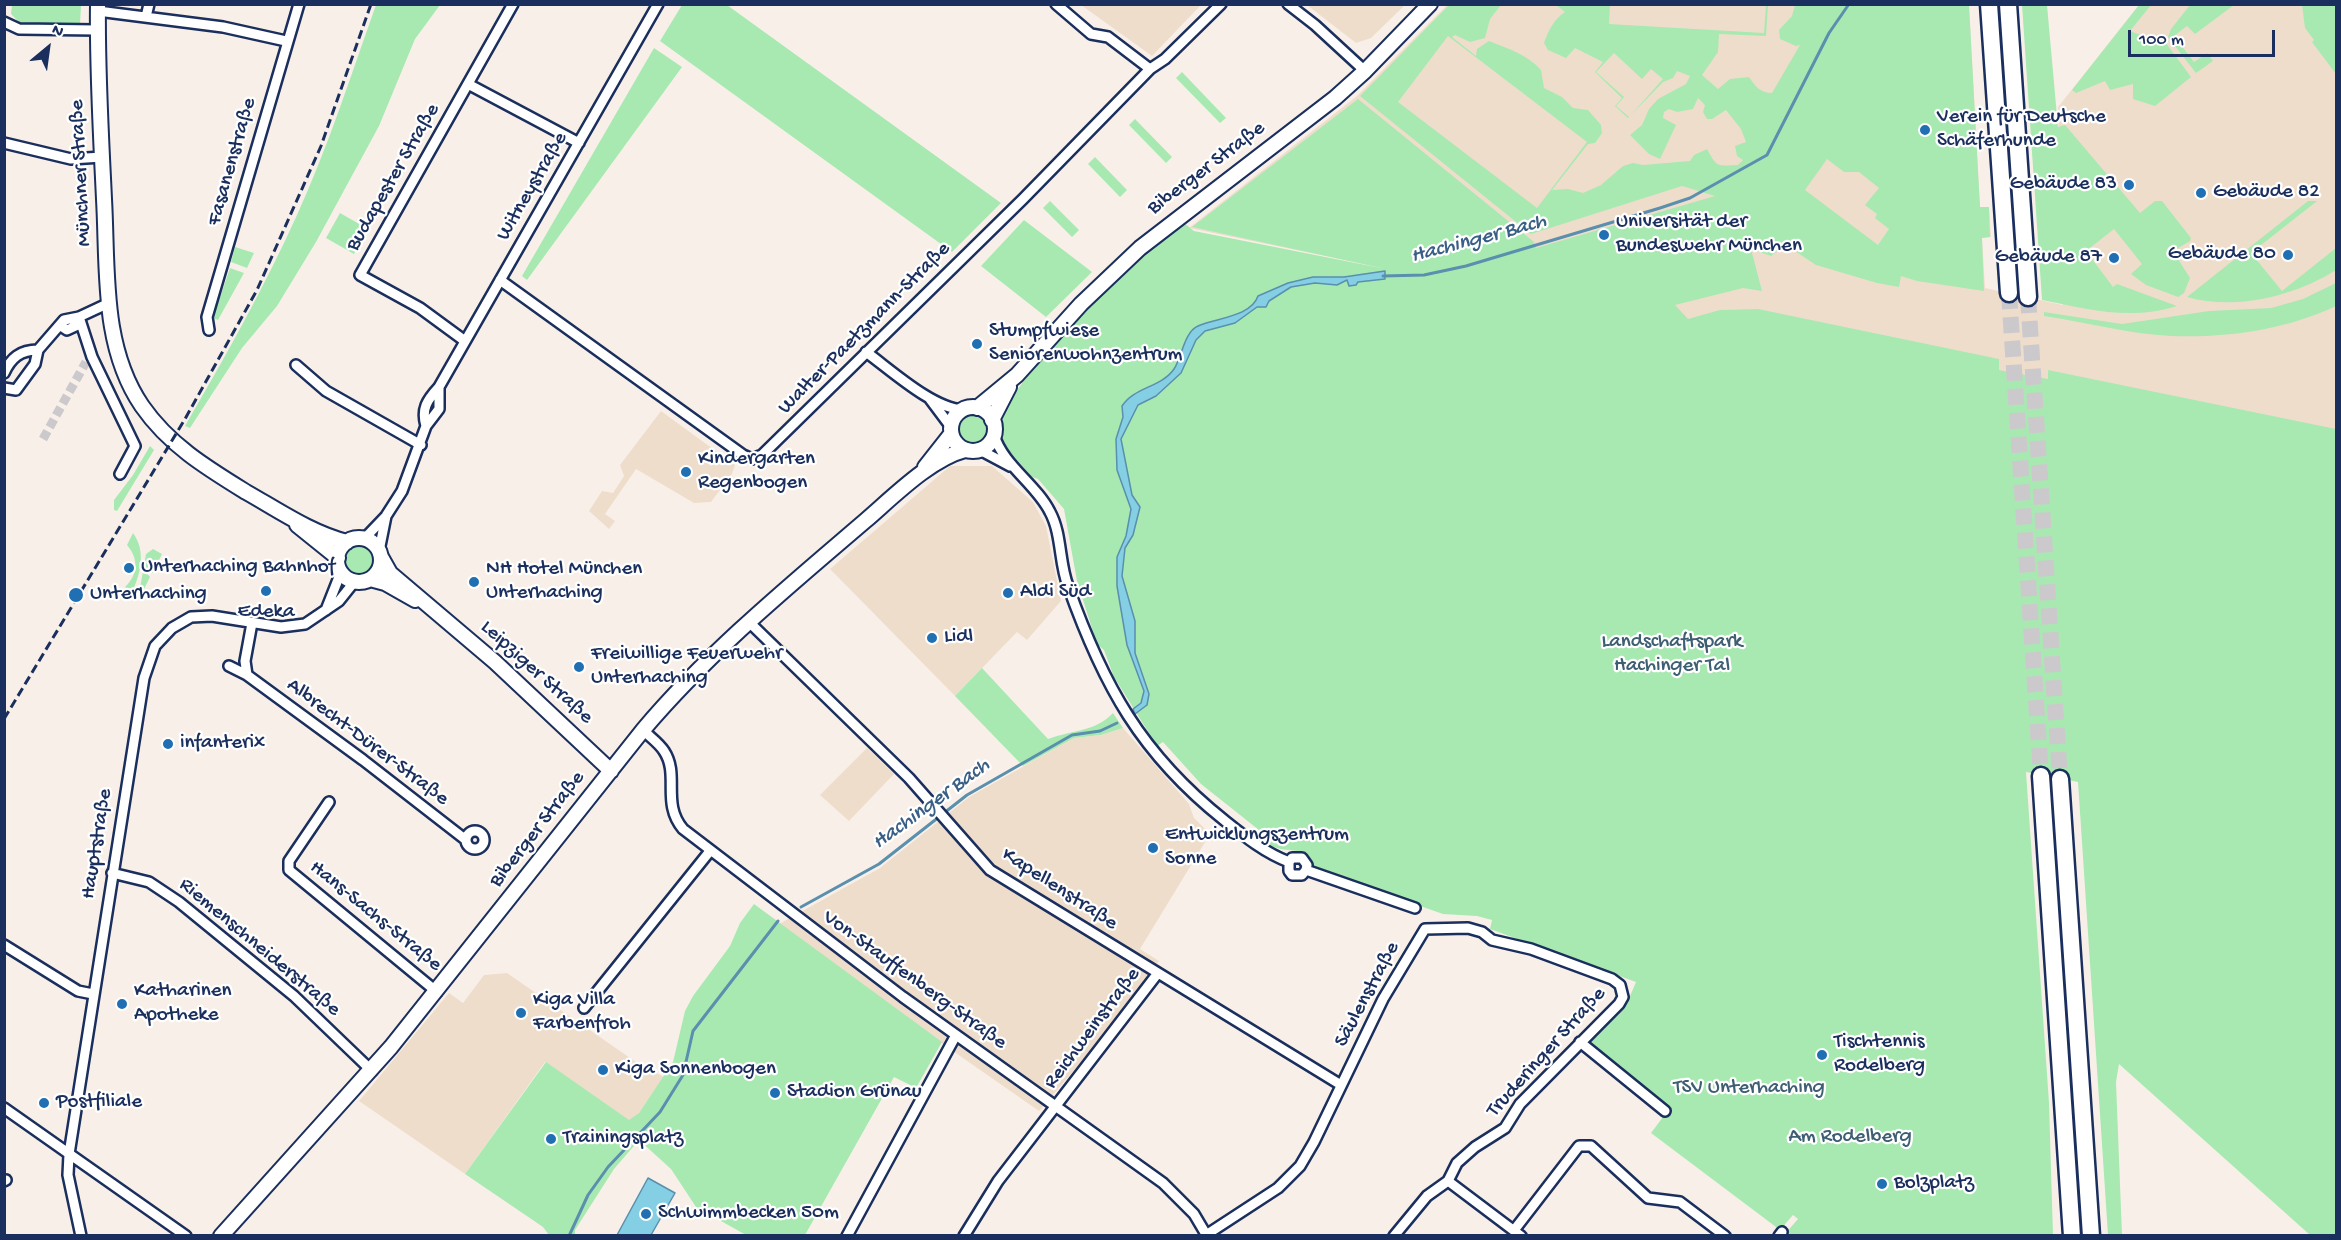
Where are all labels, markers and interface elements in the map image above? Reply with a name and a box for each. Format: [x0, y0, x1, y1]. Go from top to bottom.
north arrow [18, 18, 78, 78]
scale bar [2131, 18, 2278, 56]
text: N [48, 21, 66, 43]
text: 100 m [2139, 30, 2184, 51]
street label: Fasanenstraße [203, 95, 263, 229]
street label: Münchner Straße [66, 99, 98, 247]
street label: Budapester Straße [342, 100, 446, 256]
place label: Verein für Deutsche Schäferhunde [1937, 105, 2106, 155]
street label: Biberger Straße [1143, 117, 1271, 221]
marker: Verein für Deutsche Schäferhunde [1918, 123, 1932, 137]
street label: Witneystraße [492, 128, 574, 246]
place label: Gebäude 83 [2010, 172, 2117, 198]
marker: Gebäude 83 [2122, 178, 2136, 192]
place label: Gebäude 82 [2213, 180, 2320, 206]
marker: Gebäude 82 [2194, 186, 2208, 200]
water label: Hachinger Bach [1408, 209, 1550, 271]
place label: Universität der Bundeswehr München [1616, 210, 1802, 260]
marker: Universität der Bundeswehr München [1597, 228, 1611, 242]
street label: Walter-Paetzmann-Straße [773, 237, 957, 421]
place label: Gebäude 80 [2168, 242, 2276, 268]
place label: Gebäude 87 [1995, 245, 2102, 271]
marker: Gebäude 80 [2281, 248, 2295, 262]
marker: Gebäude 87 [2107, 251, 2121, 265]
place label: Stumpfwiese Seniorenwohnzentrum [989, 319, 1183, 369]
marker: Stumpfwiese Seniorenwohnzentrum [970, 337, 984, 351]
place label: Kindergarten Regenbogen [698, 447, 815, 497]
marker: Kindergarten Regenbogen [679, 465, 693, 479]
place label: Unterhaching Bahnhof [141, 555, 335, 581]
place label: NH Hotel München Unterhaching [486, 557, 642, 607]
marker: Unterhaching Bahnhof [122, 561, 136, 575]
marker: NH Hotel München Unterhaching [467, 575, 481, 589]
place label: Aldi Süd [1020, 580, 1091, 606]
place label: Unterhaching [90, 582, 207, 608]
marker: Edeka [259, 584, 273, 598]
marker: Unterhaching [67, 586, 85, 604]
marker: Aldi Süd [1001, 586, 1015, 600]
place label: Edeka [237, 600, 295, 626]
street label: Leipziger Straße [474, 616, 598, 730]
place label: Lidl [944, 625, 973, 651]
park label: Landschaftspark Hachinger Tal [1602, 630, 1742, 680]
marker: Lidl [925, 631, 939, 645]
place label: Freiwillige Feuerwehr Unterhaching [591, 642, 783, 692]
marker: Freiwillige Feuerwehr Unterhaching [572, 660, 586, 674]
street label: Albrecht-Dürer-Straße [281, 674, 453, 812]
place label: infanterix [180, 731, 265, 757]
marker: infanterix [161, 737, 175, 751]
water label: Hachinger Bach [868, 753, 996, 857]
street label: Biberger Straße [485, 767, 591, 893]
street label: Hauptstraße [77, 787, 119, 901]
place label: Entwicklungszentrum Sonne [1165, 823, 1349, 873]
marker: Entwicklungszentrum Sonne [1146, 841, 1160, 855]
street label: Kapellenstraße [996, 843, 1122, 937]
street label: Hans-Sachs-Straße [304, 856, 446, 978]
street label: Riemenschneiderstraße [173, 873, 345, 1023]
street label: Von-Stauffenberg-Straße [817, 906, 1011, 1056]
street label: Säulenstraße [1330, 938, 1406, 1052]
street label: Reichweinstraße [1039, 963, 1147, 1095]
place label: Katharinen Apotheke [134, 979, 232, 1029]
street label: Truderinger Straße [1482, 983, 1612, 1123]
place label: Kiga Villa Farbenfroh [533, 988, 631, 1038]
marker: Katharinen Apotheke [115, 997, 129, 1011]
marker: Kiga Villa Farbenfroh [514, 1006, 528, 1020]
place label: Tischtennis Rodelberg [1834, 1030, 1925, 1080]
marker: Tischtennis Rodelberg [1815, 1048, 1829, 1062]
place label: Kiga Sonnenbogen [615, 1057, 776, 1083]
marker: Kiga Sonnenbogen [596, 1063, 610, 1077]
park label: TSV Unterhaching [1673, 1076, 1825, 1102]
place label: Stadion Grünau [787, 1080, 922, 1106]
marker: Stadion Grünau [768, 1086, 782, 1100]
place label: Postfiliale [56, 1090, 142, 1116]
marker: Postfiliale [37, 1096, 51, 1110]
park label: Am Rodelberg [1788, 1125, 1912, 1151]
place label: Trainingsplatz [563, 1126, 683, 1152]
marker: Trainingsplatz [544, 1132, 558, 1146]
place label: Bolzplatz [1894, 1171, 1974, 1197]
marker: Bolzplatz [1875, 1177, 1889, 1191]
place label: Schwimmbecken 50m [658, 1201, 839, 1227]
marker: Schwimmbecken 50m [639, 1207, 653, 1221]

